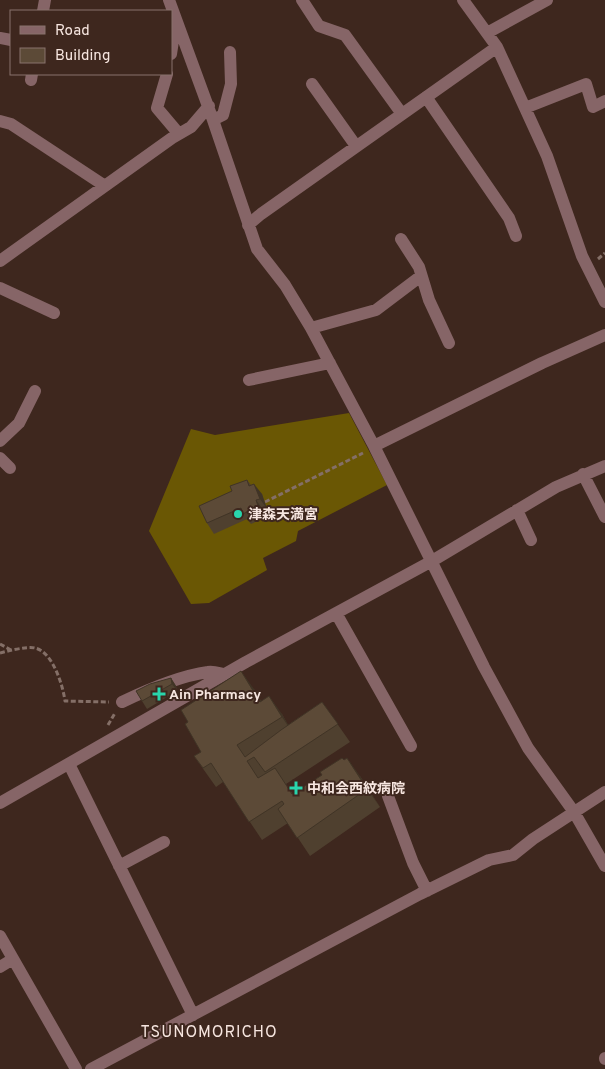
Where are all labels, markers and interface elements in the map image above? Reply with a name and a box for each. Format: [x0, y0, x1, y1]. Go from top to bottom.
legend [10, 10, 172, 75]
text: Road [55, 22, 90, 41]
text: Building [55, 47, 110, 66]
place label: 津森天満宮 [248, 507, 318, 524]
marker: 津森天満宮 [232, 508, 244, 520]
place label: Ain Pharmacy [169, 687, 261, 704]
marker: Ain Pharmacy [153, 688, 165, 700]
marker: 中和会西紋病院 [289, 781, 303, 795]
place label: 中和会西紋病院 [307, 781, 405, 798]
district label: TSUNOMORICHO [140, 1023, 278, 1043]

